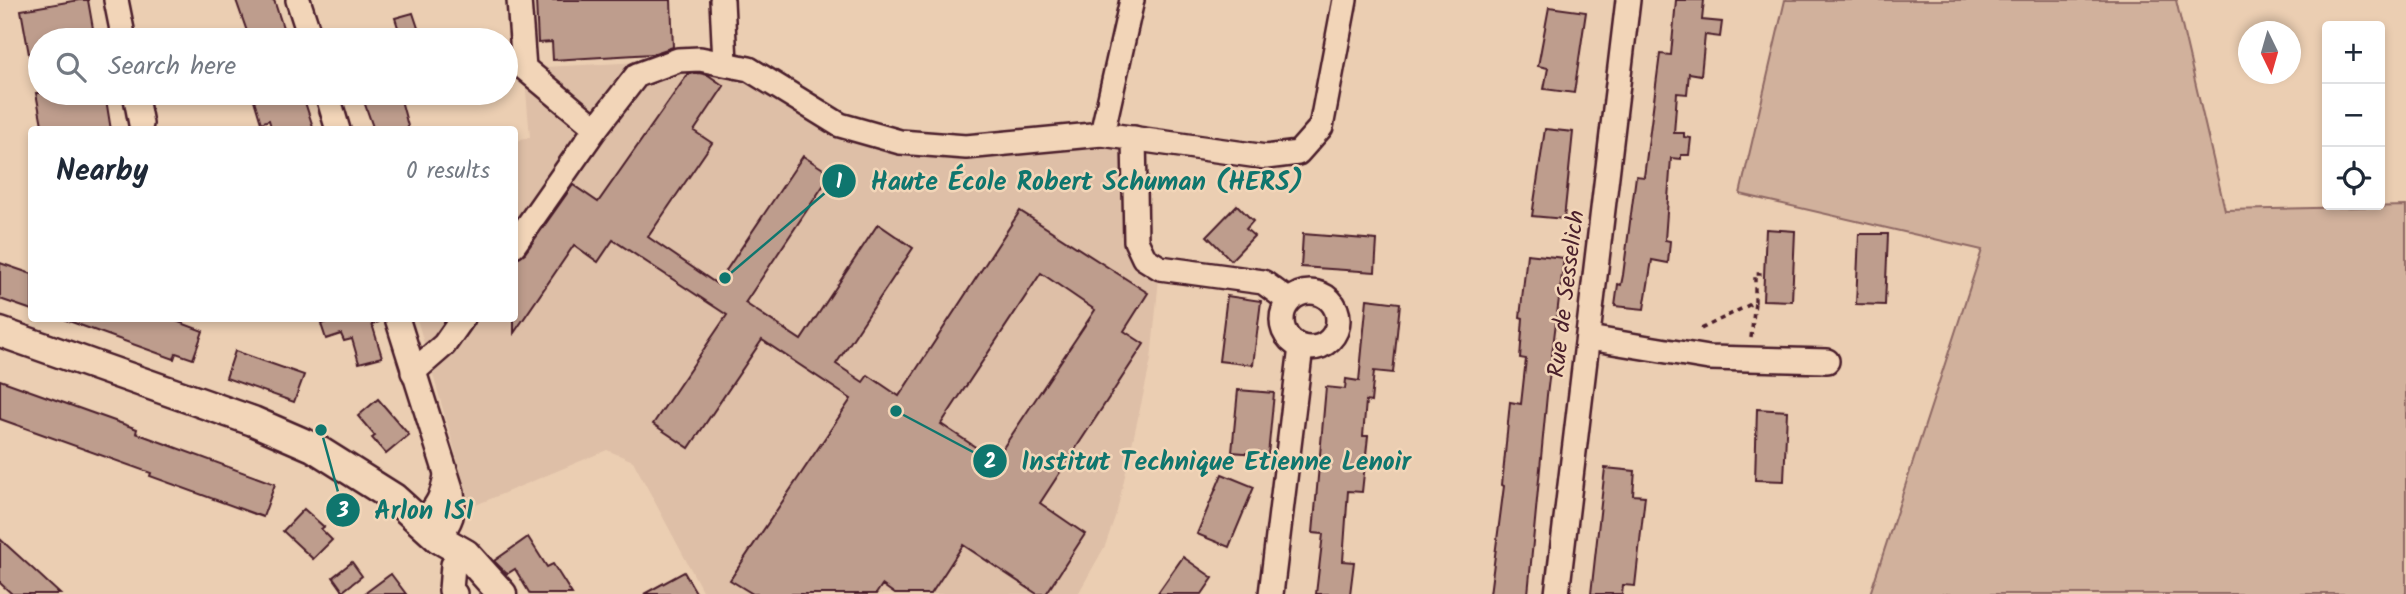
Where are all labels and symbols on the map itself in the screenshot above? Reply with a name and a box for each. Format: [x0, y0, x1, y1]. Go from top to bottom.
north arrow [2238, 21, 2301, 84]
callout: Haute École Robert Schuman (HERS) [822, 158, 1317, 205]
text: Haute École Robert Schuman (HERS) [871, 162, 1303, 204]
text: 1 [836, 166, 843, 199]
street label: Rue de Sesselich [1537, 208, 1597, 380]
callout: Institut Technique Etienne Lenoir [972, 437, 1425, 484]
text: Institut Technique Etienne Lenoir [1021, 442, 1412, 484]
text: 2 [984, 446, 996, 479]
callout: Arlon ISI [326, 487, 488, 534]
text: Arlon ISI [374, 491, 474, 533]
text: 3 [336, 495, 349, 528]

